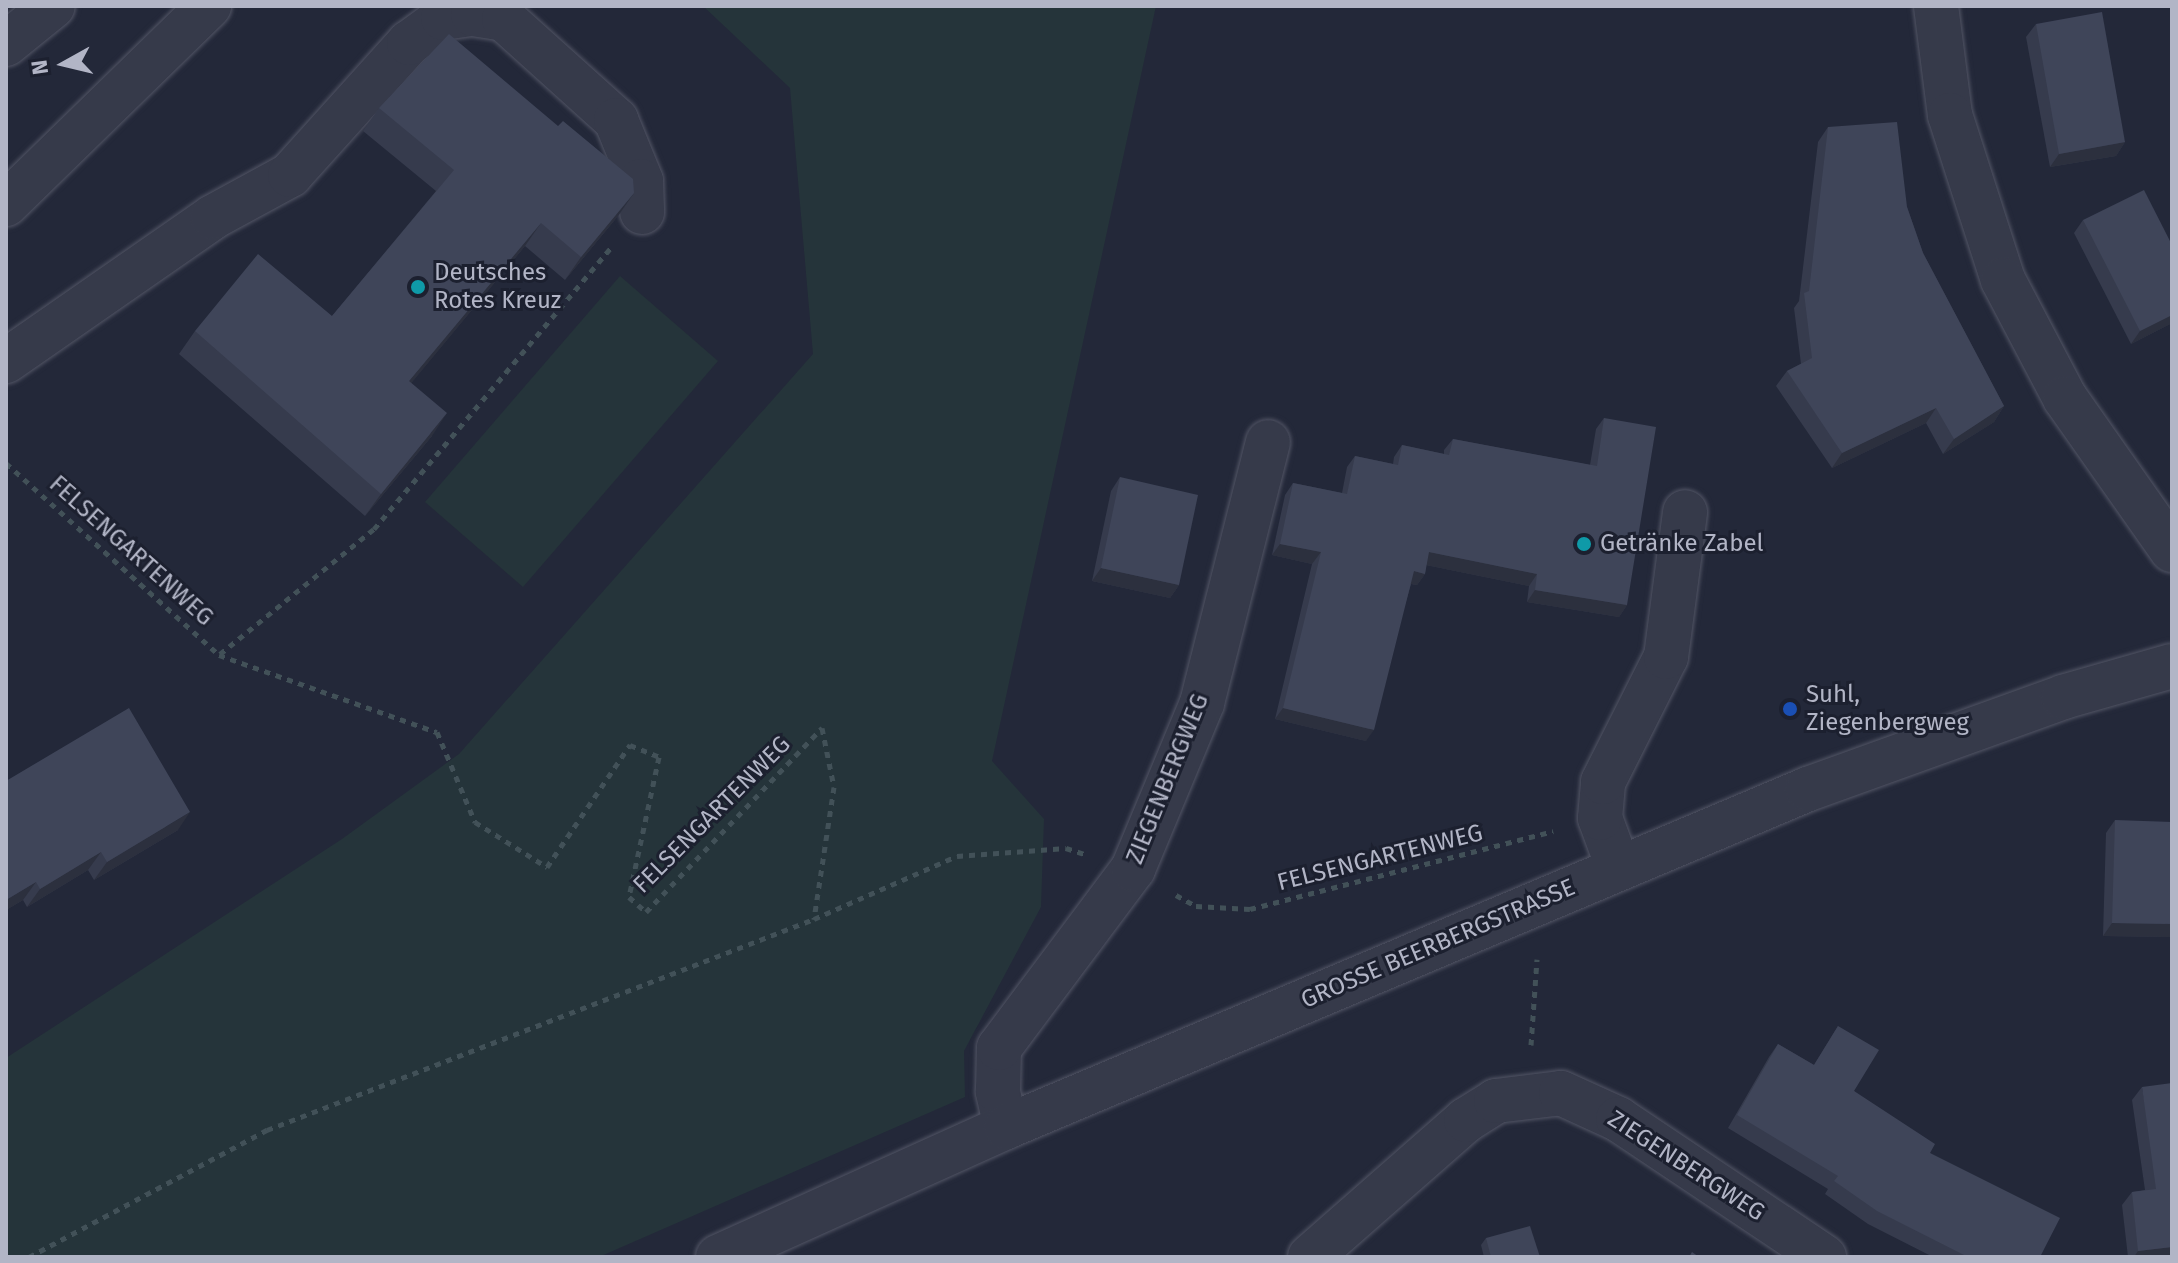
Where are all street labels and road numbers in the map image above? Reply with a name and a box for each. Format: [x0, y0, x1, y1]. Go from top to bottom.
street label: FELSENGARTENWEG [43, 470, 219, 632]
street label: ZIEGENBERGWEG [1121, 690, 1215, 868]
street label: FELSENGARTENWEG [627, 730, 797, 900]
street label: FELSENGARTENWEG [1274, 819, 1486, 897]
street label: GROSSE BEERBERGSTRASSE [1297, 873, 1579, 1015]
street label: ZIEGENBERGWEG [1602, 1105, 1770, 1227]

